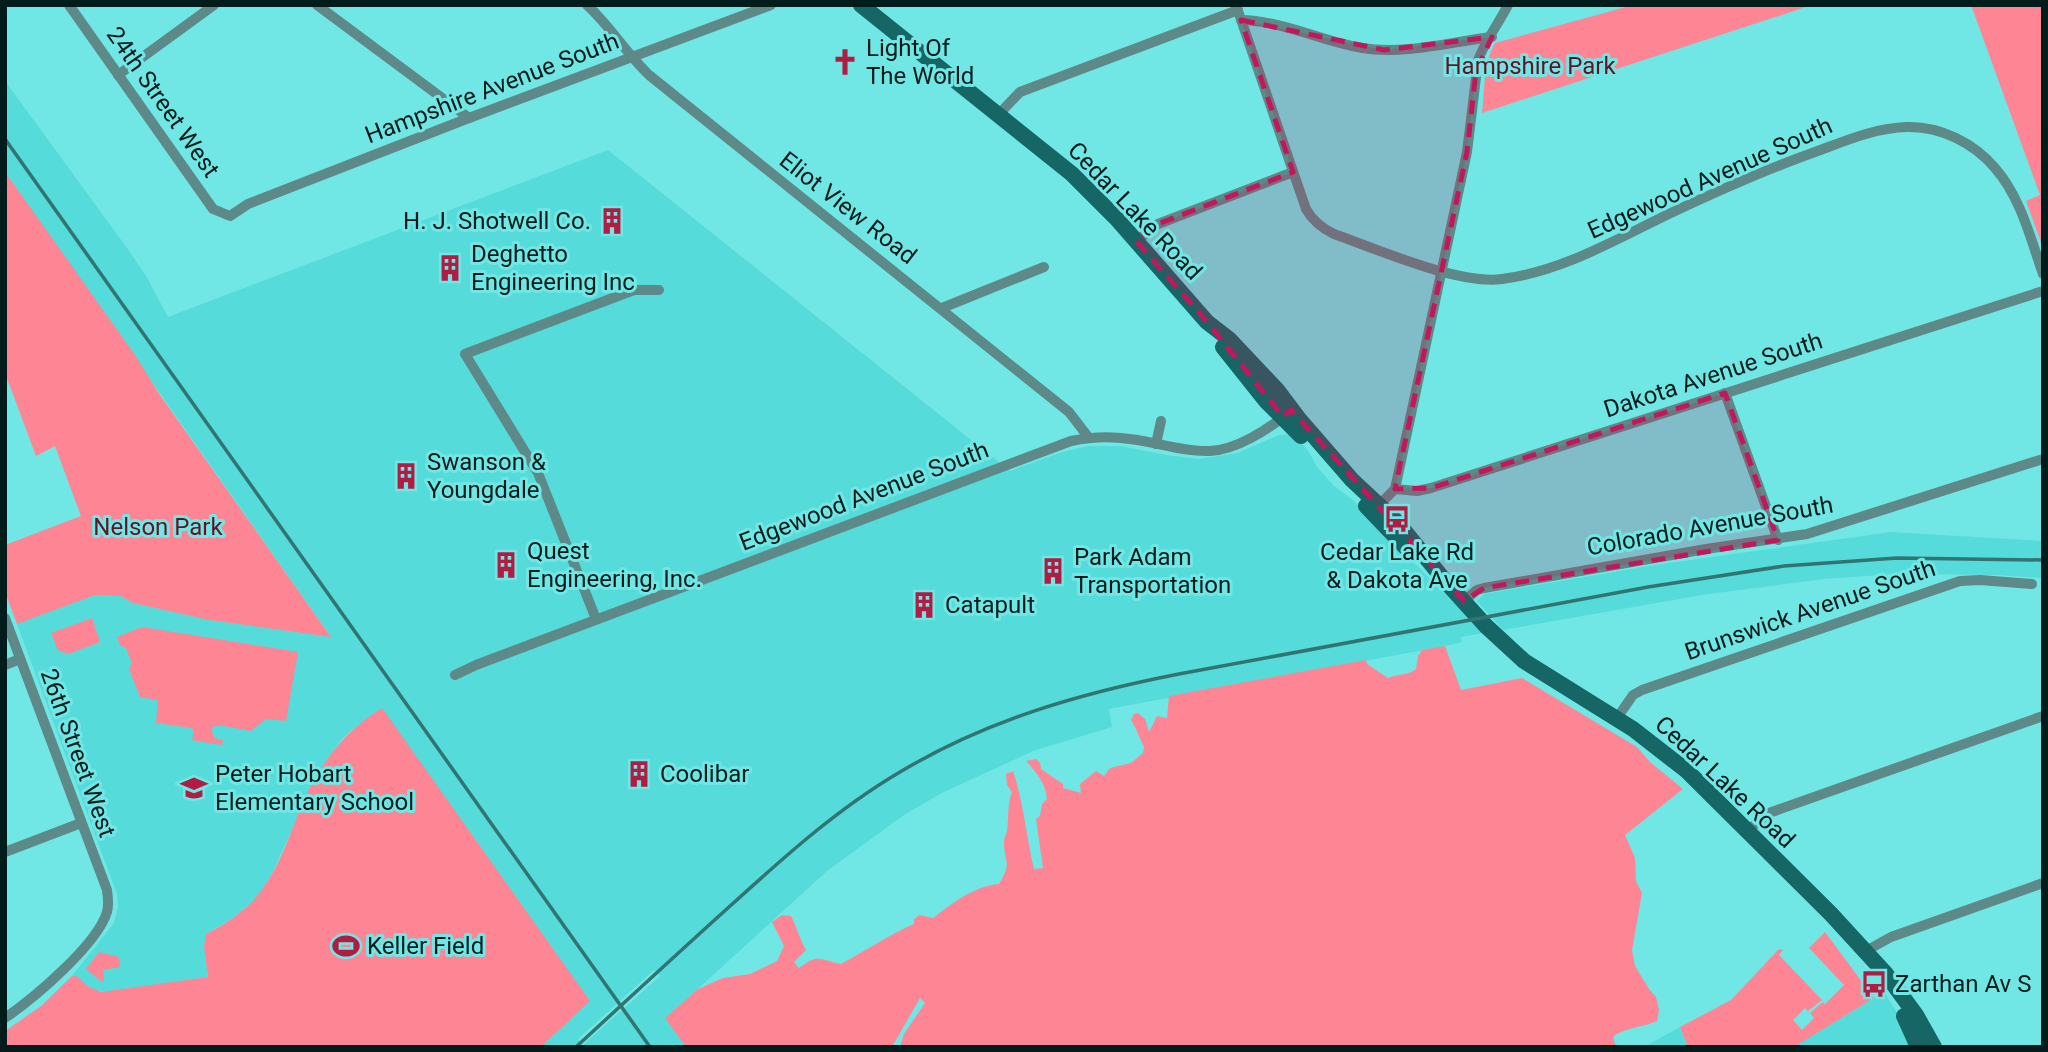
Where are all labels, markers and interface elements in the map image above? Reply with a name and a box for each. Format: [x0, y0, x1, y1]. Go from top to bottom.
street label: 24th Street West [101, 21, 225, 183]
street label: Hampshire Avenue South [361, 27, 623, 149]
place label: Light Of The World [866, 34, 974, 90]
church icon: Light Of The World [830, 47, 860, 77]
park label: Hampshire Park [1444, 52, 1616, 80]
street label: Edgewood Avenue South [1583, 111, 1837, 245]
street label: Cedar Lake Road [1062, 136, 1208, 286]
street label: Eliot View Road [774, 146, 922, 270]
building icon: H. J. Shotwell Co. [597, 206, 627, 236]
place label: H. J. Shotwell Co. [403, 207, 591, 235]
place label: Deghetto Engineering Inc [471, 240, 635, 296]
building icon: Deghetto Engineering Inc [435, 253, 465, 283]
street label: Dakota Avenue South [1600, 326, 1826, 424]
street label: Edgewood Avenue South [735, 435, 993, 557]
place label: Swanson & Youngdale [427, 448, 546, 504]
building icon: Swanson & Youngdale [391, 461, 421, 491]
street label: Colorado Avenue South [1585, 491, 1835, 561]
bus stop icon: Cedar Lake Rd & Dakota Ave [1382, 504, 1412, 534]
park label: Nelson Park [93, 513, 224, 541]
place label: Quest Engineering, Inc. [527, 537, 702, 593]
place label: Cedar Lake Rd & Dakota Ave [1320, 538, 1474, 594]
place label: Park Adam Transportation [1074, 543, 1231, 599]
building icon: Quest Engineering, Inc. [491, 550, 521, 580]
street label: Brunswick Avenue South [1681, 554, 1939, 666]
building icon: Park Adam Transportation [1038, 556, 1068, 586]
building icon: Catapult [909, 590, 939, 620]
place label: Catapult [945, 591, 1035, 619]
street label: 26th Street West [35, 665, 122, 841]
street label: Cedar Lake Road [1649, 710, 1801, 854]
building icon: Coolibar [624, 759, 654, 789]
place label: Peter Hobart Elementary School [215, 760, 414, 816]
place label: Coolibar [660, 760, 749, 788]
school or university icon: Peter Hobart Elementary School [179, 773, 209, 803]
sports icon: Keller Field [331, 931, 361, 961]
place label: Keller Field [367, 932, 484, 960]
bus stop icon: Zarthan Av S [1859, 969, 1889, 999]
place label: Zarthan Av S [1895, 970, 2031, 998]

